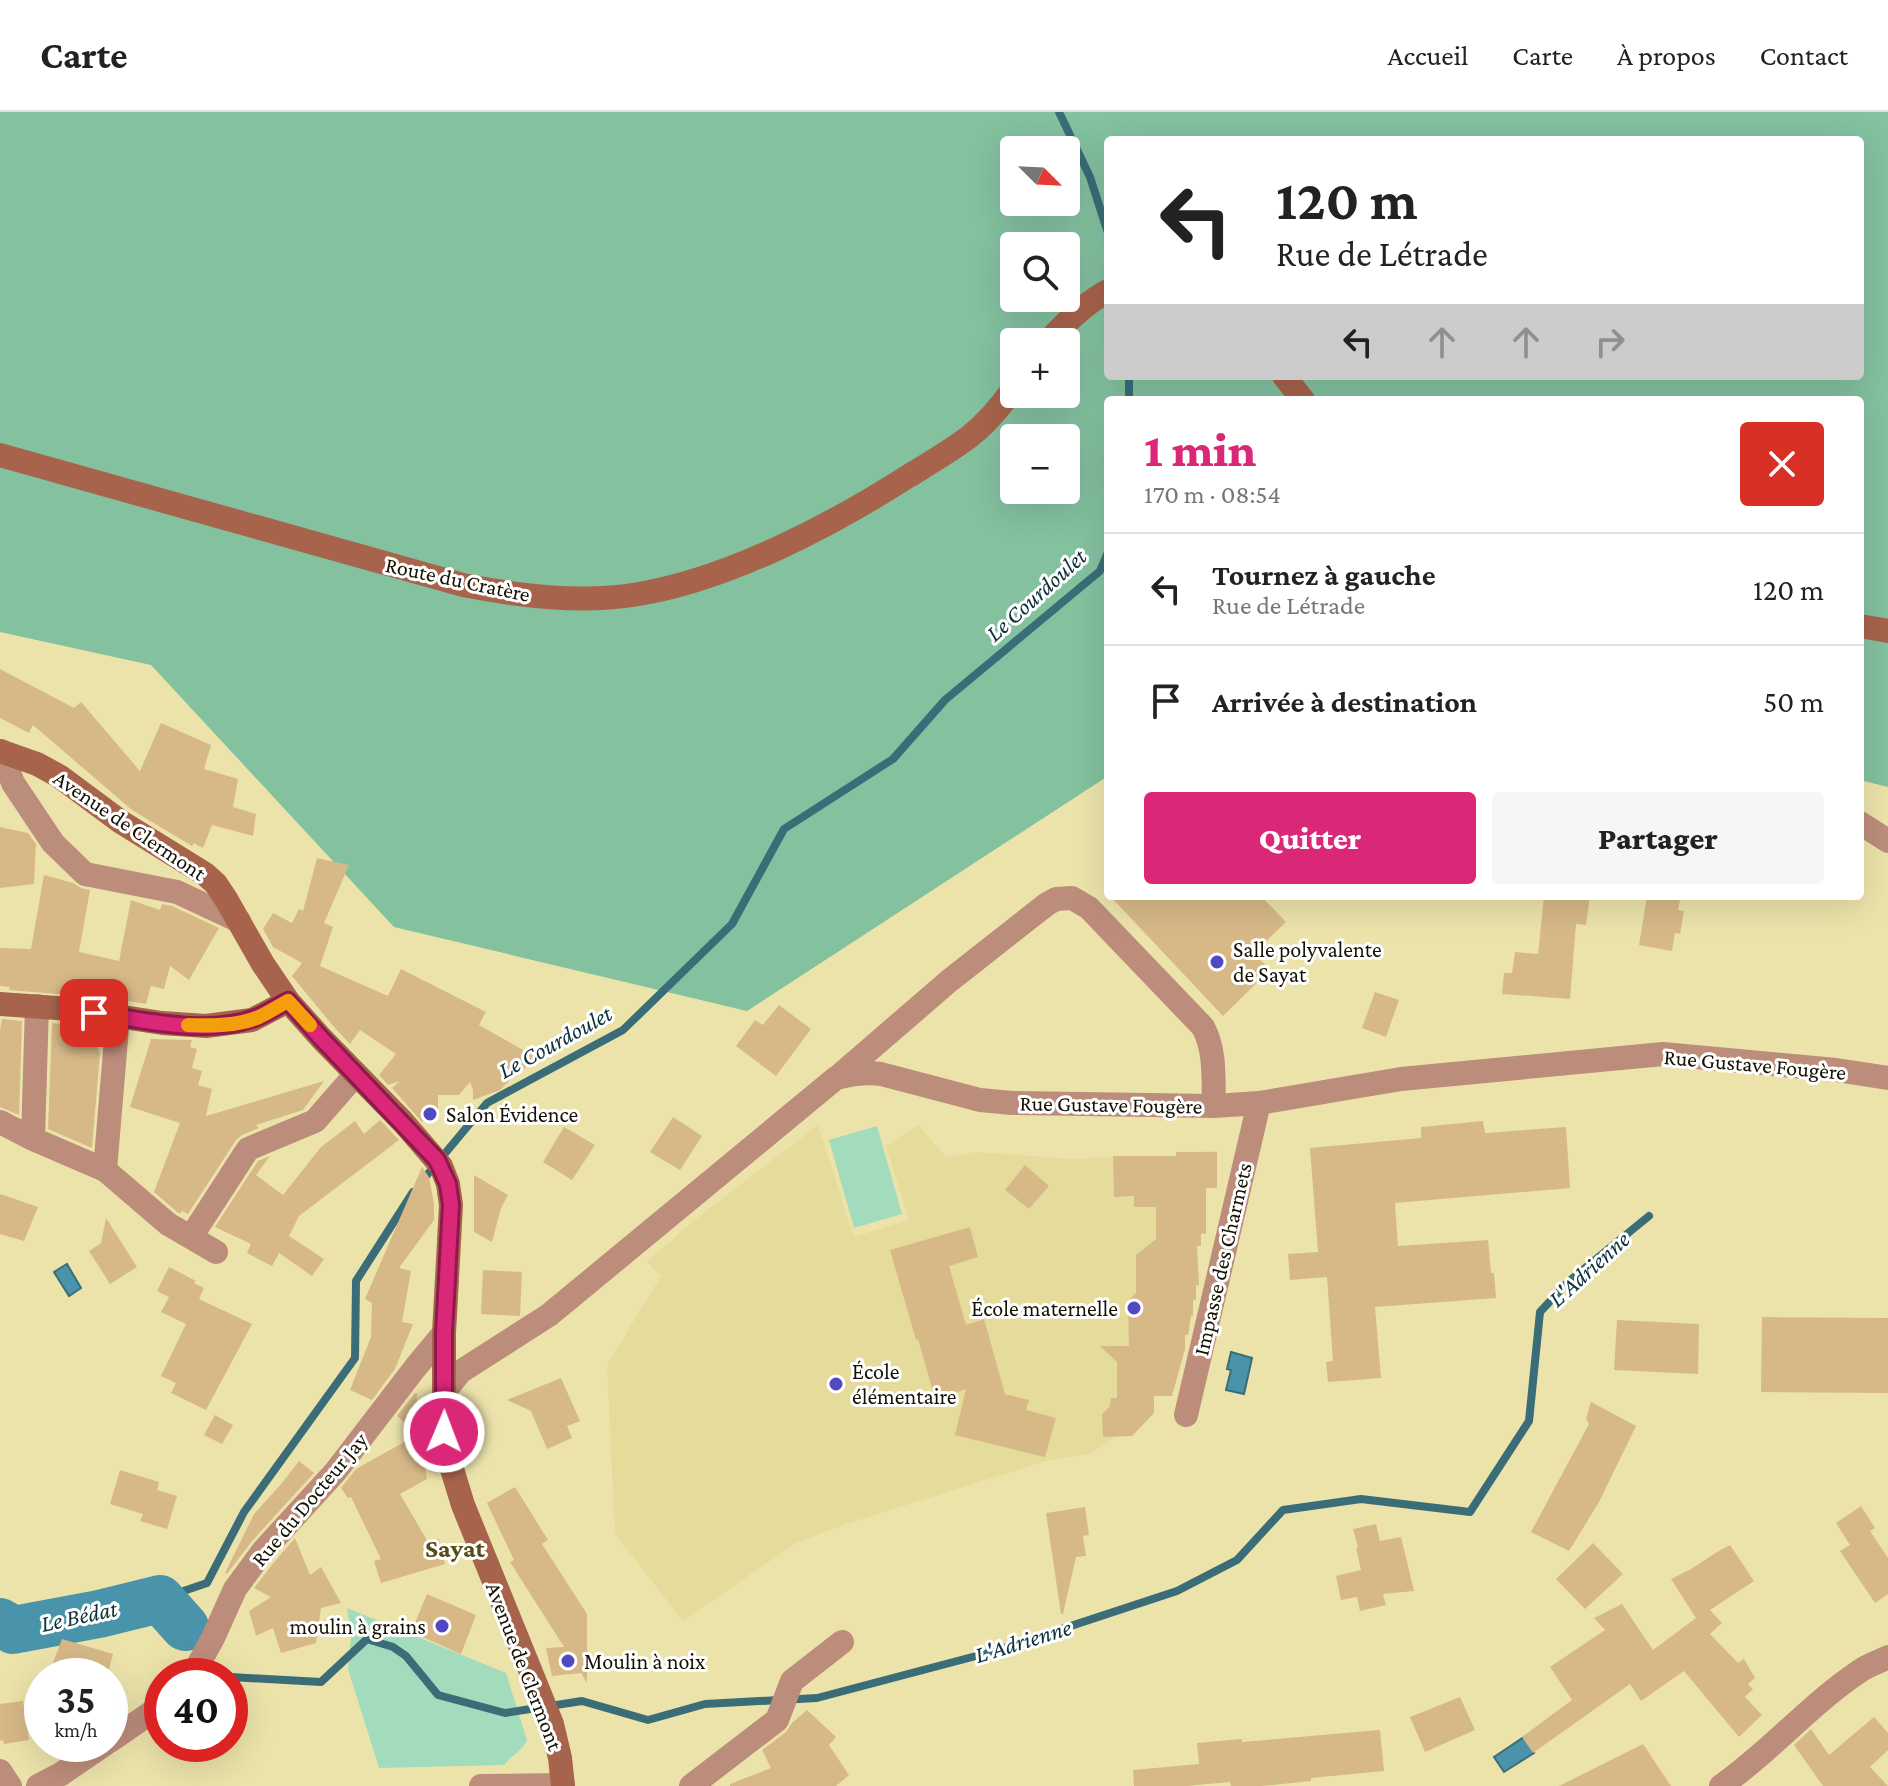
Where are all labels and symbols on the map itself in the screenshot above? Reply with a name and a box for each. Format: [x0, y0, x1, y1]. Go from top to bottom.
north arrow [1000, 136, 1080, 216]
water label: Le Courdoulet [980, 542, 1092, 647]
street label: Route du Cratère [383, 552, 532, 607]
street label: Avenue de Clermont [49, 765, 211, 886]
place label: Salle polyvalente de Sayat [1233, 937, 1382, 987]
marker: Salle polyvalente de Sayat [1208, 953, 1226, 971]
pin [60, 979, 128, 1047]
water label: Le Courdoulet [493, 999, 617, 1084]
street label: Rue Gustave Fougère [1663, 1044, 1847, 1085]
street label: Rue Gustave Fougère [1019, 1090, 1203, 1119]
place label: Salon Évidence [446, 1102, 578, 1127]
marker: Salon Évidence [421, 1105, 439, 1123]
street label: Impasse des Charmets [1188, 1160, 1257, 1358]
water label: L'Adrienne [1543, 1225, 1635, 1312]
place label: École maternelle [971, 1296, 1118, 1321]
marker: École maternelle [1125, 1299, 1143, 1317]
place label: École élémentaire [852, 1359, 956, 1409]
marker: École élémentaire [827, 1375, 845, 1393]
position arrow [402, 1390, 486, 1474]
street label: Rue du Docteur Jay [246, 1427, 373, 1571]
district label: Sayat [425, 1534, 486, 1563]
street label: Avenue de Clermont [481, 1579, 568, 1755]
water label: Le Bédat [38, 1594, 120, 1637]
water label: L'Adrienne [971, 1613, 1074, 1668]
place label: moulin à grains [290, 1614, 426, 1639]
marker: moulin à grains [433, 1617, 451, 1635]
place label: Moulin à noix [584, 1649, 705, 1674]
marker: Moulin à noix [559, 1652, 577, 1670]
speed limit sign: 40 [144, 1658, 248, 1762]

